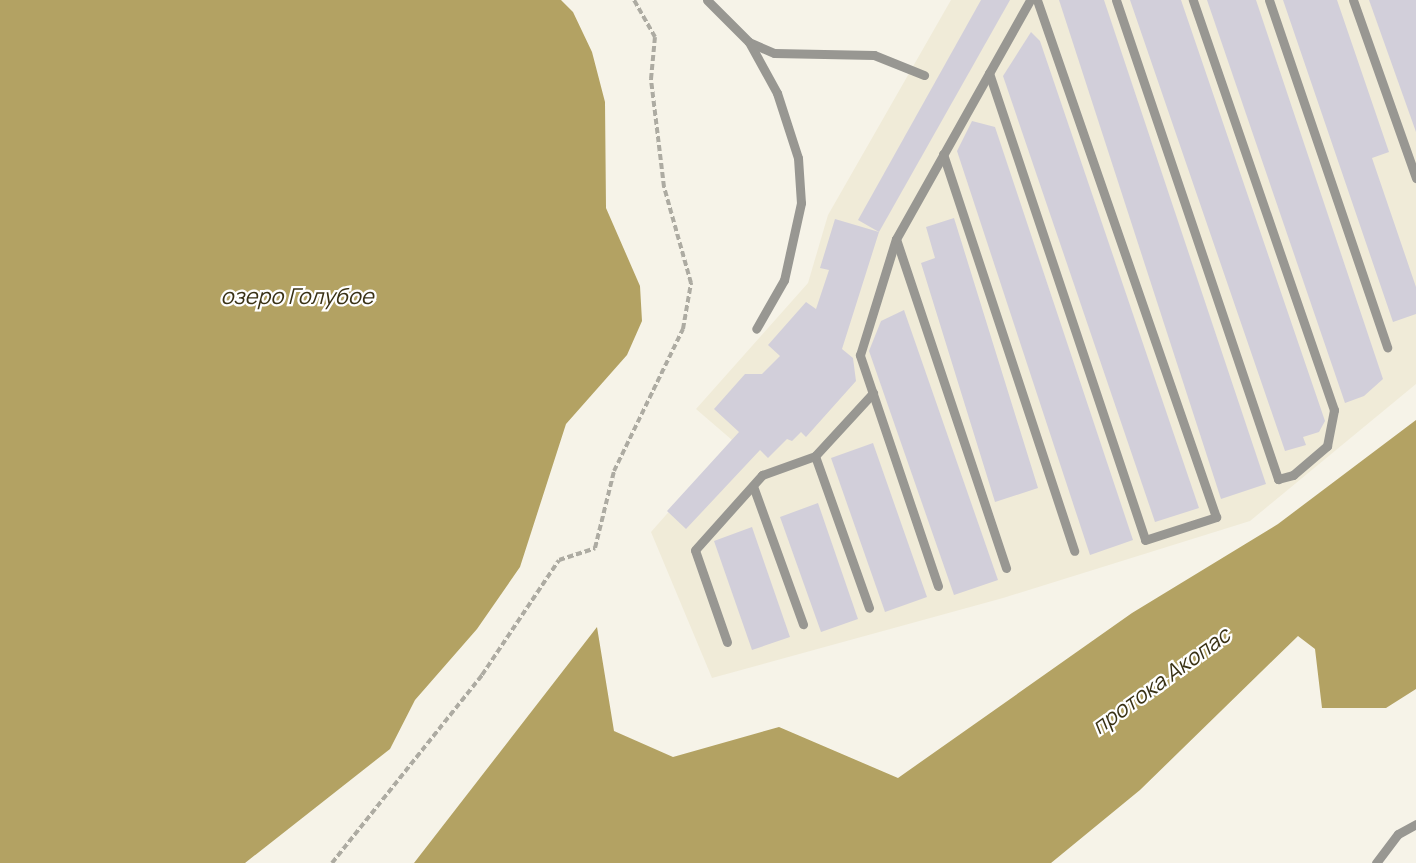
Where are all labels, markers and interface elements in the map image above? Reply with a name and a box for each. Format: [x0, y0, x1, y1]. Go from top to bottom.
water label: озеро Голубое [220, 284, 374, 310]
water label: протока Акопас [1087, 622, 1235, 740]

